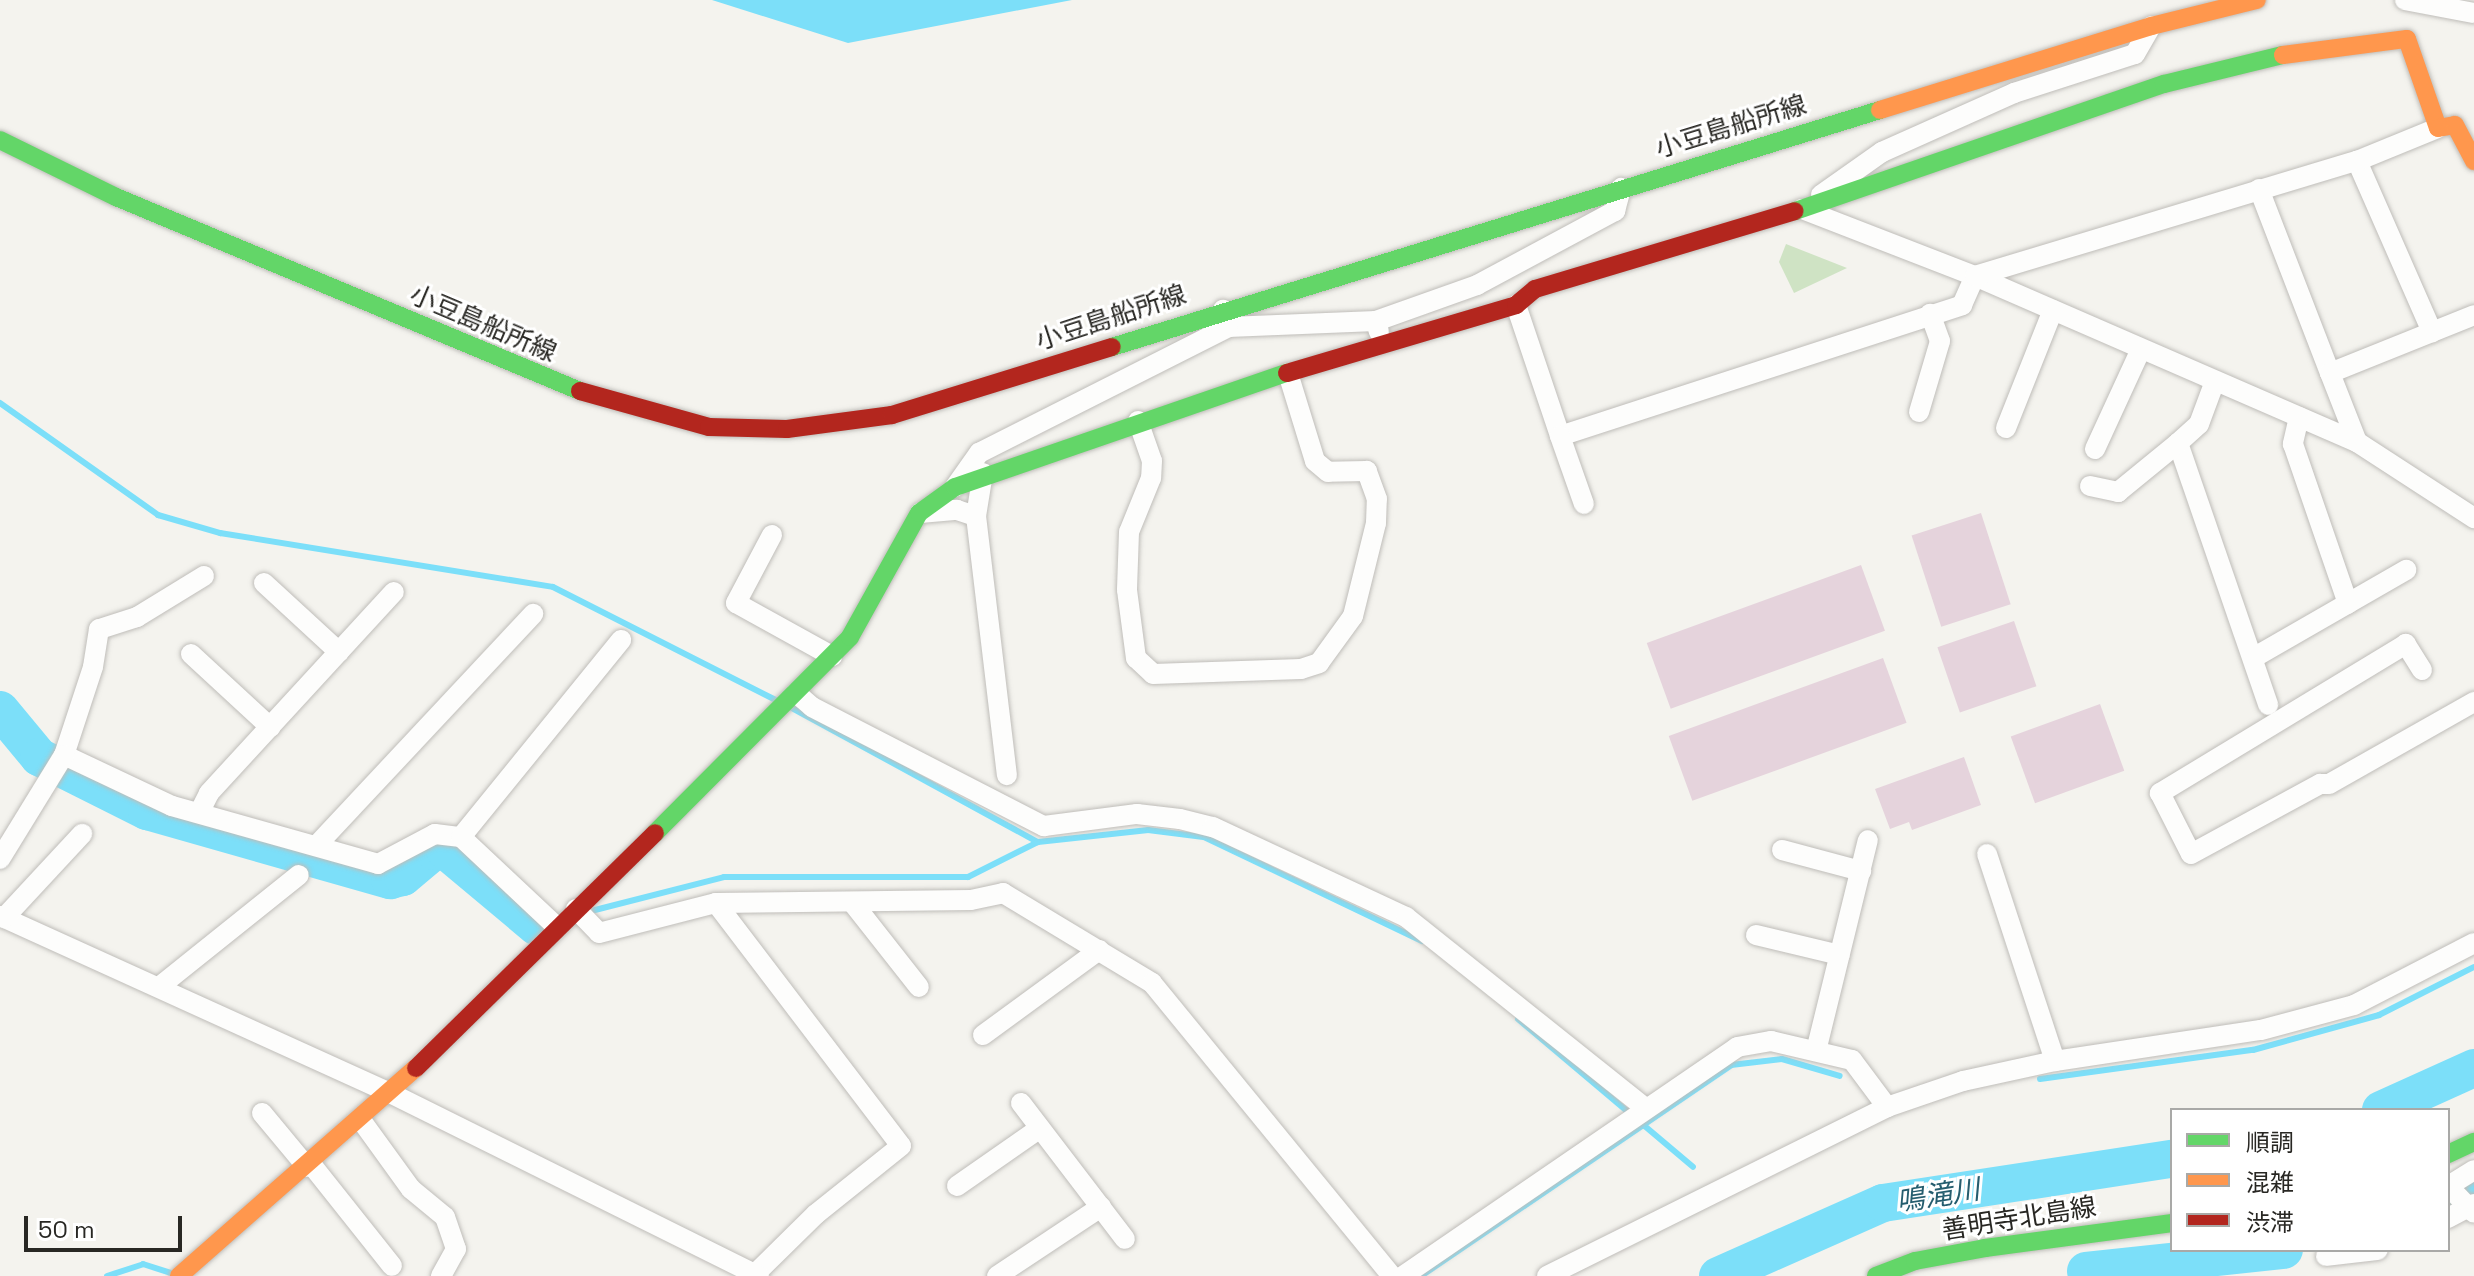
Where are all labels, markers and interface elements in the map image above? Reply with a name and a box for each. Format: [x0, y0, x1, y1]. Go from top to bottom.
street label: 小豆島船所線 [1652, 89, 1810, 165]
street label: 小豆島船所線 [405, 279, 561, 369]
street label: 小豆島船所線 [1032, 279, 1190, 357]
legend [2170, 1108, 2450, 1252]
text: 順調 [2246, 1127, 2294, 1158]
text: 混雑 [2246, 1167, 2294, 1198]
water label: 鳴滝川 [1894, 1172, 1982, 1218]
street label: 善明寺北島線 [1940, 1191, 2098, 1247]
scale bar [28, 1200, 186, 1250]
text: 渋滞 [2246, 1207, 2294, 1238]
text: 50 m [38, 1214, 95, 1245]

